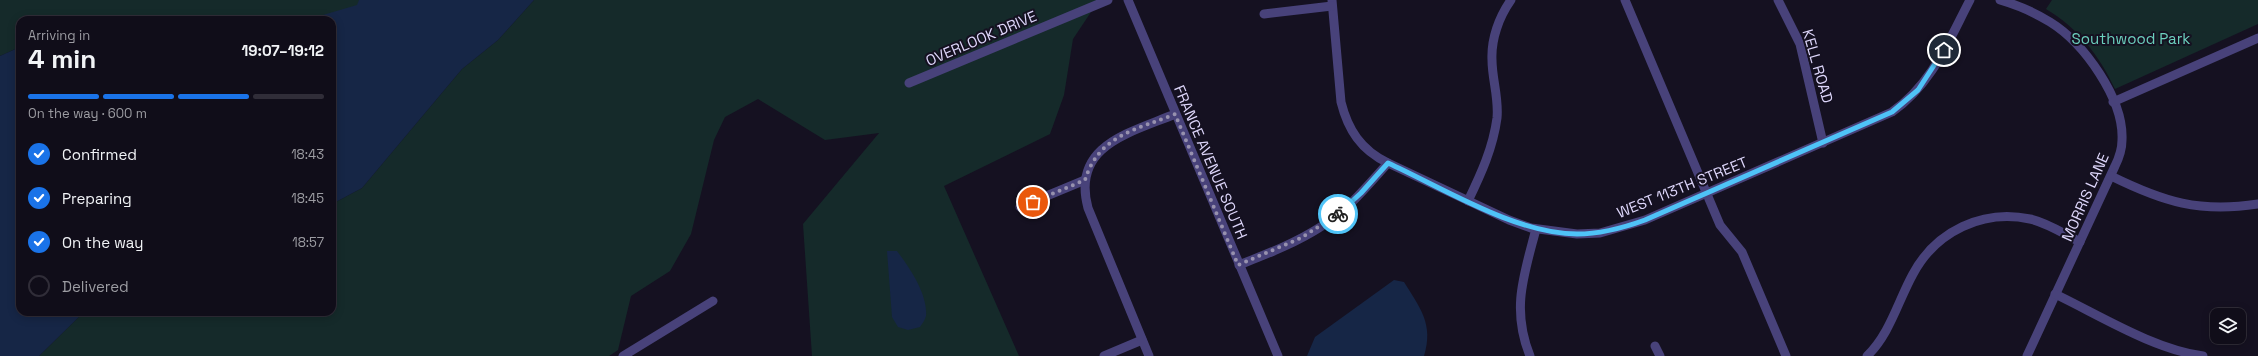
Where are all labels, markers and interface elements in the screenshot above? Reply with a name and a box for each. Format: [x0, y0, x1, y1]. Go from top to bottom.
street label: OVERLOOK DRIVE [923, 6, 1039, 70]
text: Arriving in [28, 27, 90, 44]
street label: KELL ROAD [1798, 27, 1838, 105]
park label: Southwood Park [2072, 29, 2190, 48]
pin [1927, 33, 1961, 67]
icon: home [1933, 39, 1955, 61]
text: 19:07–19:12 [241, 41, 324, 60]
text: 4 min [28, 42, 96, 76]
street label: FRANCE AVENUE SOUTH [1170, 82, 1252, 242]
text: On the way · 600 m [28, 105, 147, 122]
icon: check [28, 143, 50, 165]
text: Confirmed [62, 145, 137, 164]
text: 18:43 [291, 146, 324, 163]
street label: MORRIS LANE [2057, 150, 2113, 244]
street label: WEST 113TH STREET [1614, 152, 1750, 222]
pin [1016, 185, 1050, 219]
icon: check [28, 187, 50, 209]
text: Preparing [62, 189, 132, 208]
text: 18:45 [291, 190, 324, 207]
icon: bag [1022, 191, 1044, 213]
courier [1318, 194, 1358, 234]
icon: bike [1327, 203, 1349, 225]
icon: check [28, 231, 50, 253]
text: On the way [62, 233, 143, 252]
text: 18:57 [292, 234, 324, 251]
text: Delivered [62, 277, 129, 296]
map controls [2210, 308, 2246, 344]
button: layers [2210, 308, 2246, 344]

